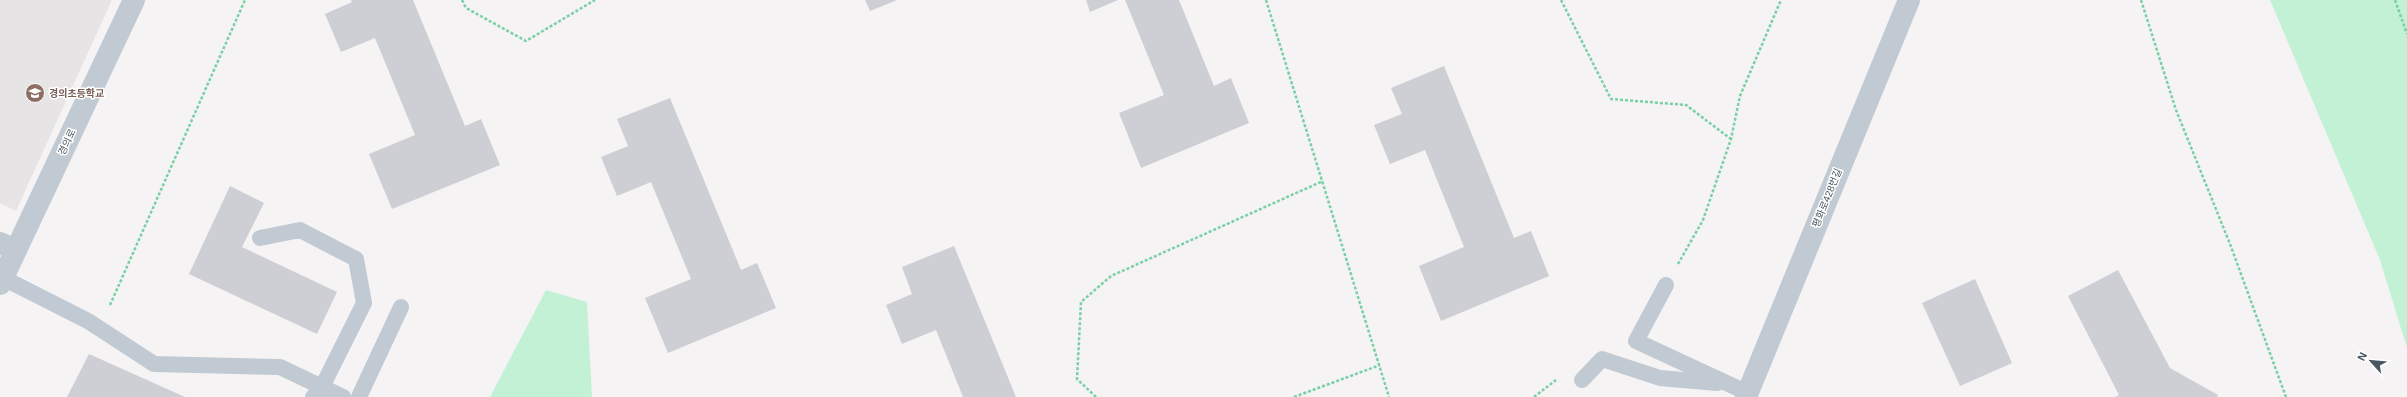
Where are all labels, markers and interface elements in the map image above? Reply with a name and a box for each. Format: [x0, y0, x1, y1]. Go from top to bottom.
school or university icon: 경의초등학교 [24, 82, 46, 104]
place label: 경의초등학교 [49, 87, 104, 99]
street label: 경의로 [56, 127, 78, 157]
street label: 평화로428번길 [1810, 167, 1844, 229]
north arrow [2351, 341, 2391, 381]
text: N [2355, 350, 2369, 363]

